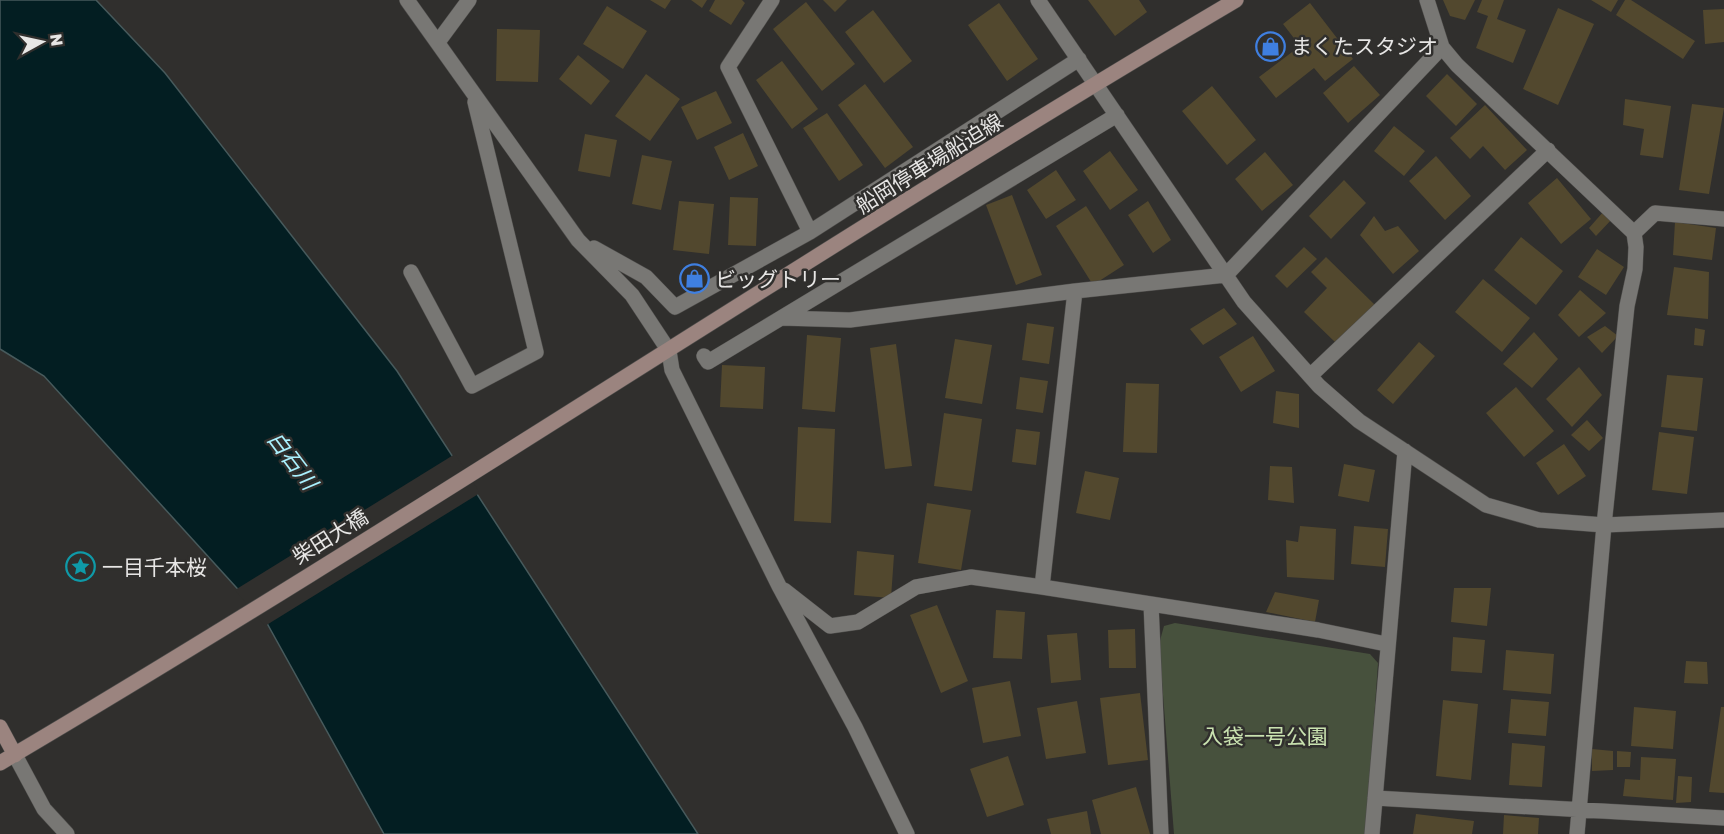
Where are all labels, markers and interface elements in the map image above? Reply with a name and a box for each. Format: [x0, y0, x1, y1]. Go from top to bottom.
north arrow [12, 12, 72, 72]
shop icon: まくたスタジオ [1254, 30, 1286, 62]
text: N [46, 32, 68, 47]
place label: まくたスタジオ [1291, 33, 1438, 59]
street label: 船岡停車場船迫線 [851, 107, 1007, 219]
shop icon: ビッグトリー [678, 263, 710, 295]
place label: ビッグトリー [715, 266, 841, 292]
water label: 白石川 [262, 426, 325, 496]
street label: 柴田大橋 [287, 503, 373, 569]
place icon: 一目千本桜 [65, 551, 97, 583]
place label: 一目千本桜 [102, 554, 207, 580]
park label: 入袋一号公園 [1202, 723, 1328, 749]

